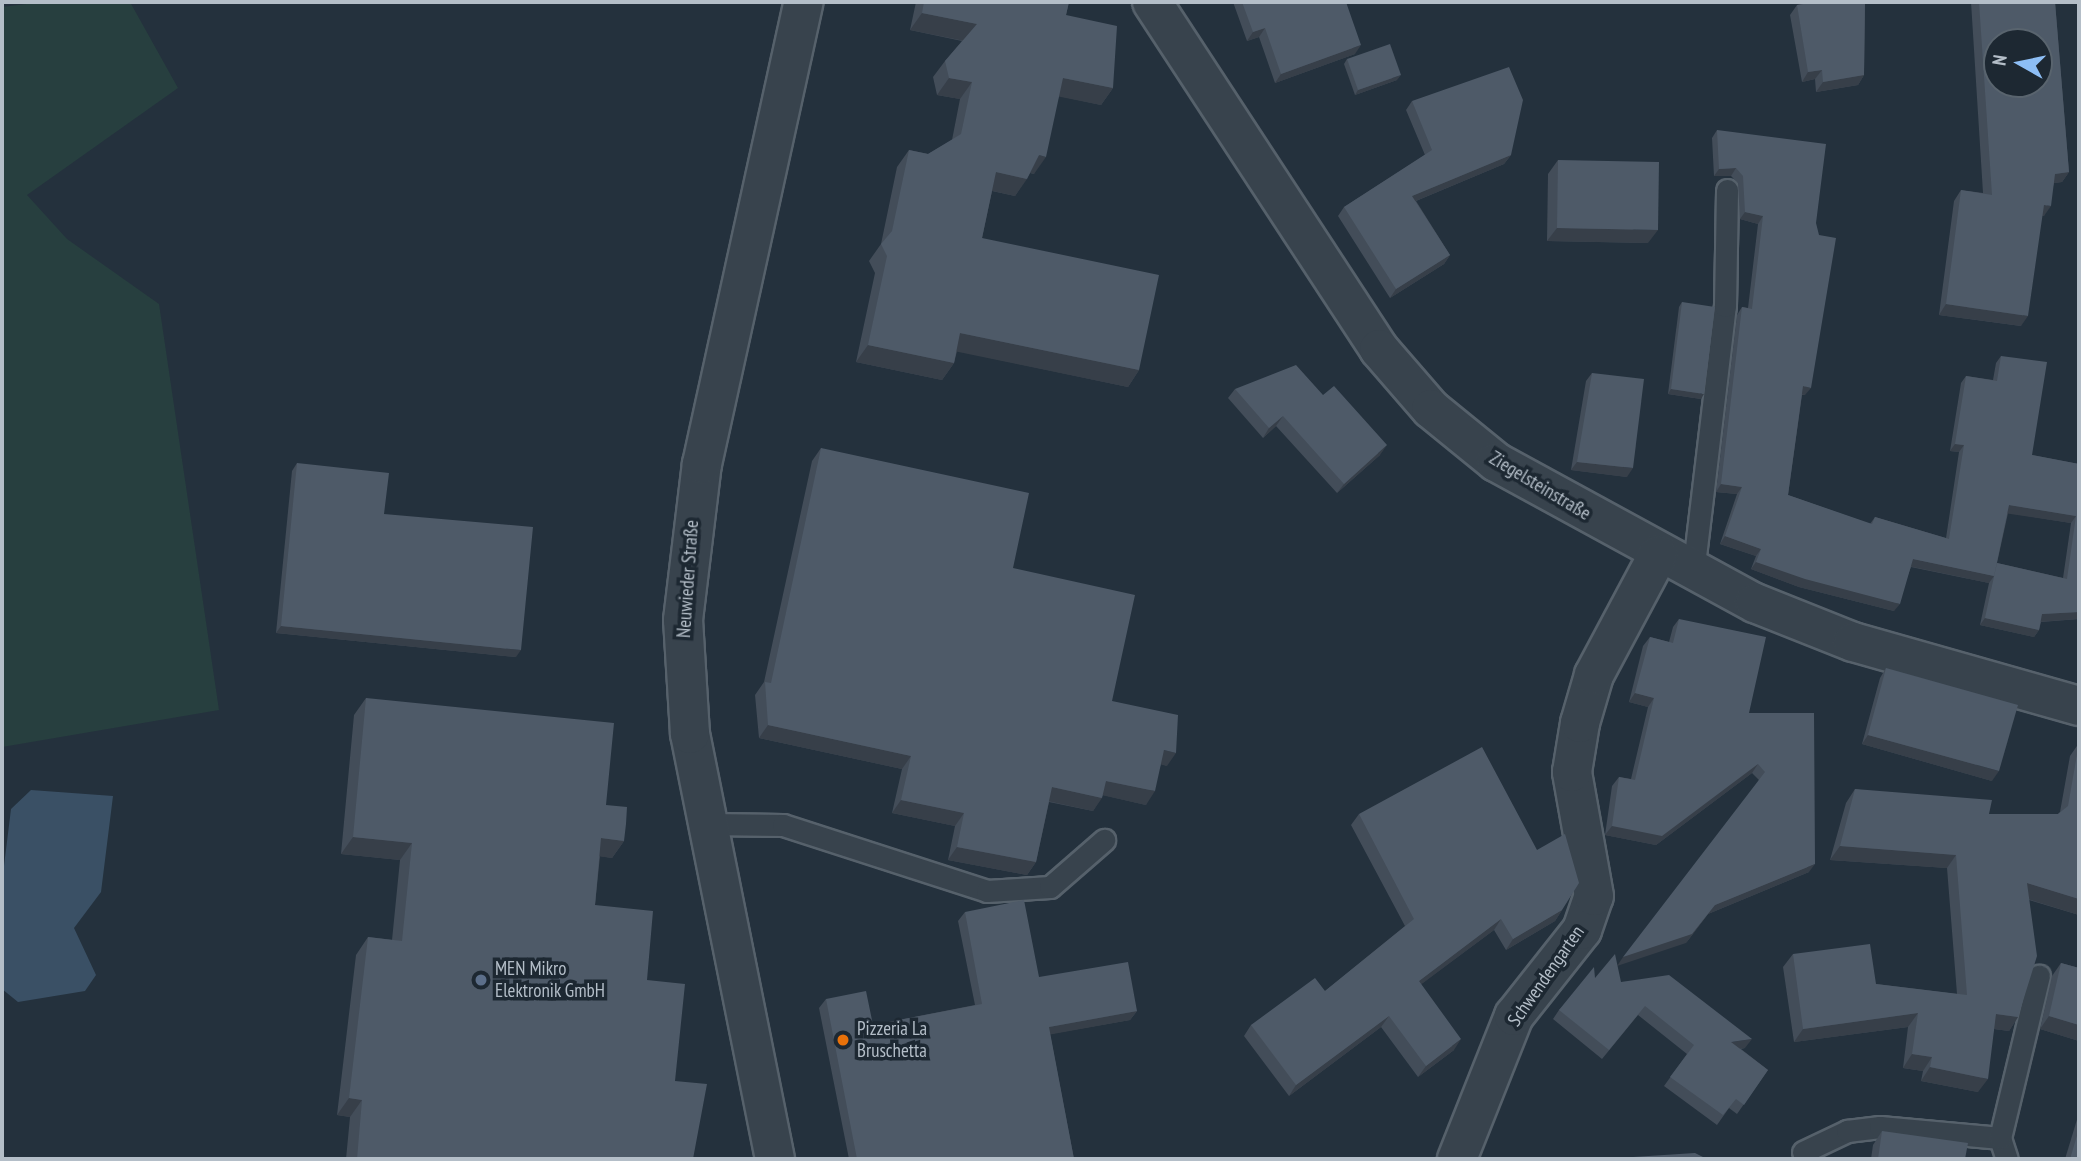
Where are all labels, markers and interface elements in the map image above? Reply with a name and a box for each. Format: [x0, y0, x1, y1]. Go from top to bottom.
north arrow [1983, 28, 2053, 98]
text: N [1987, 53, 2012, 67]
street label: Ziegelsteinstraße [1485, 447, 1595, 525]
street label: Neuwieder Straße [673, 519, 703, 639]
street label: Schwendengarten [1503, 921, 1589, 1031]
place label: MEN Mikro Elektronik GmbH [495, 958, 605, 1002]
marker: MEN Mikro Elektronik GmbH [473, 972, 489, 988]
place label: Pizzeria La Bruschetta [857, 1018, 927, 1062]
marker: Pizzeria La Bruschetta [835, 1032, 851, 1048]

